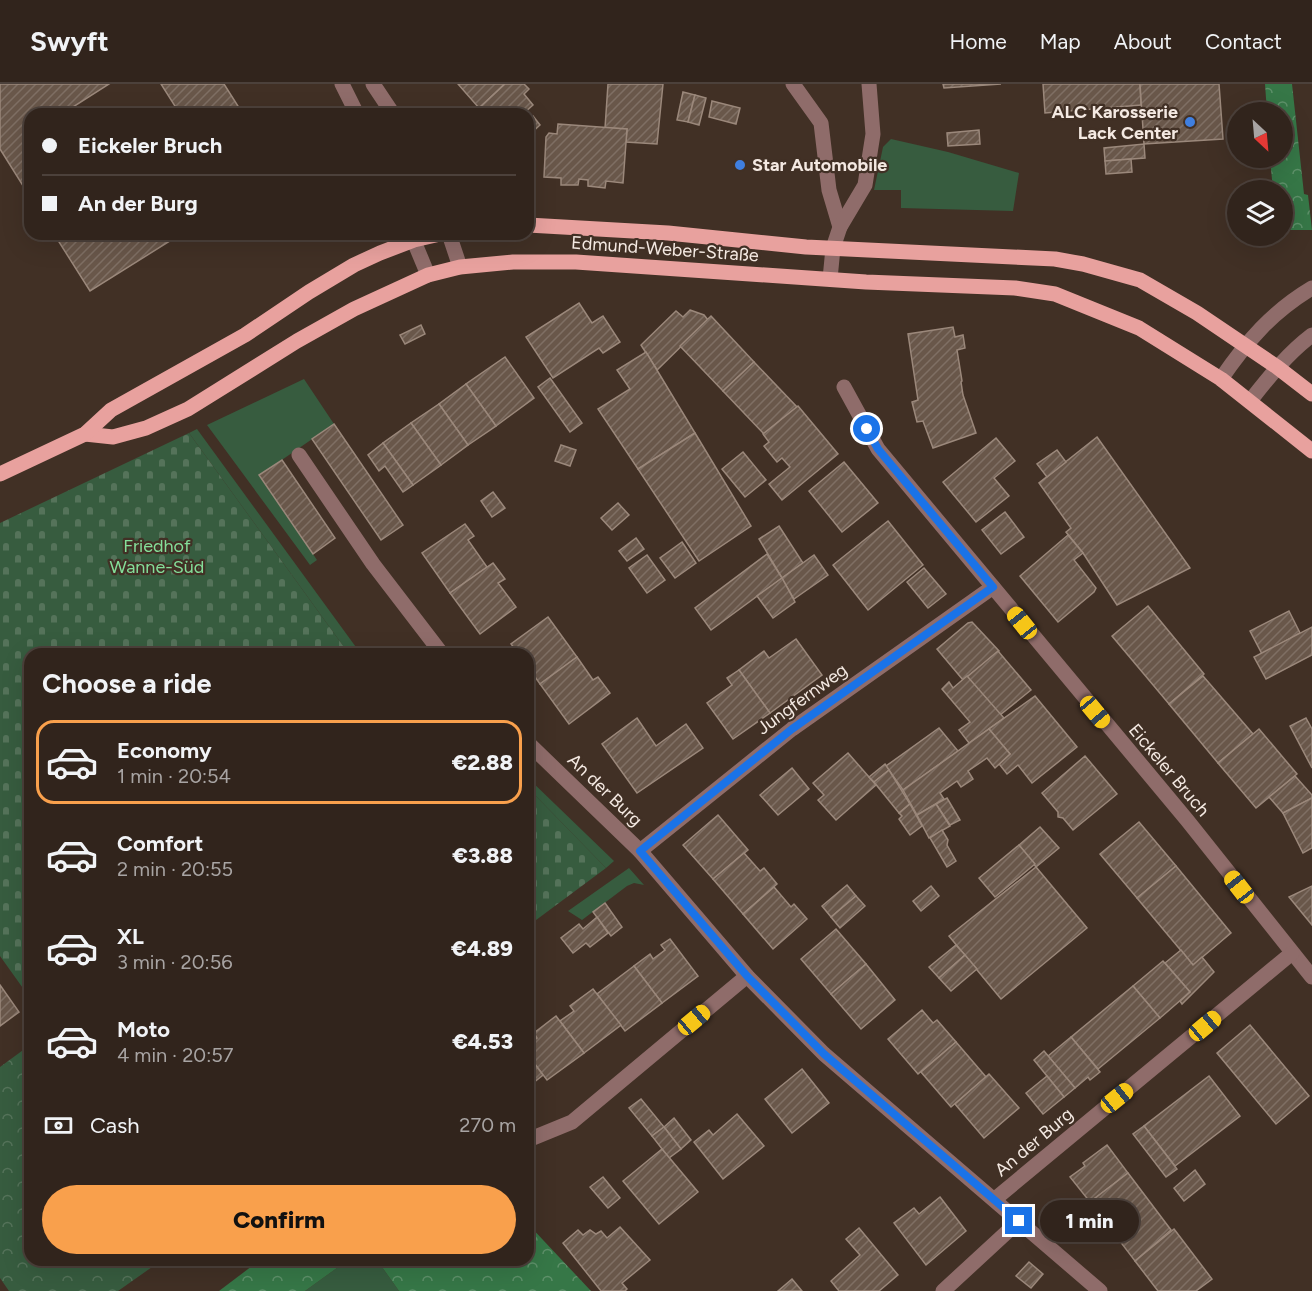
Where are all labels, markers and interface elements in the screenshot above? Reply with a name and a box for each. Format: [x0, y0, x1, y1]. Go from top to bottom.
text: Swyft [30, 24, 109, 58]
text: Home [950, 29, 1007, 54]
text: Map [1040, 29, 1081, 54]
text: About [1114, 29, 1172, 54]
text: Contact [1205, 29, 1282, 54]
place label: ALC Karosserie Lack Center [1052, 101, 1178, 144]
north arrow [1227, 102, 1293, 168]
map controls [1227, 102, 1293, 246]
marker: ALC Karosserie Lack Center [1183, 115, 1197, 129]
text: Eickeler Bruch [78, 132, 222, 159]
place label: Star Automobile [752, 154, 887, 176]
marker: Star Automobile [733, 158, 747, 172]
button: layers [1227, 180, 1293, 246]
text: An der Burg [78, 190, 198, 217]
street label: Edmund-Weber-Straße [570, 231, 760, 267]
route start [853, 415, 880, 442]
park label: Friedhof Wanne-Süd [110, 535, 204, 578]
car [1004, 603, 1040, 643]
street label: Jungfernweg [752, 659, 852, 739]
text: Choose a ride [42, 667, 211, 700]
car [1077, 692, 1113, 732]
street label: Eickeler Bruch [1124, 719, 1214, 821]
icon: car [45, 735, 99, 789]
text: Economy [117, 737, 212, 764]
text: €2.88 [452, 749, 513, 776]
street label: An der Burg [563, 749, 647, 831]
text: 1 min · 20:54 [117, 764, 231, 788]
icon: car [45, 828, 99, 882]
text: Comfort [117, 830, 203, 857]
text: €3.88 [452, 842, 513, 869]
text: 2 min · 20:55 [117, 857, 233, 881]
car [1221, 867, 1257, 907]
icon: car [45, 921, 99, 975]
text: XL [117, 923, 144, 950]
text: €4.89 [451, 935, 513, 962]
text: 3 min · 20:56 [117, 950, 232, 974]
car [674, 1002, 714, 1038]
car [1185, 1008, 1225, 1044]
icon: car [45, 1014, 99, 1068]
text: Moto [117, 1016, 170, 1043]
text: €4.53 [452, 1028, 513, 1055]
text: 4 min · 20:57 [117, 1043, 233, 1067]
car [1097, 1080, 1137, 1116]
street label: An der Burg [990, 1103, 1078, 1181]
icon: cash [42, 1109, 75, 1142]
text: Cash [90, 1112, 140, 1139]
text: 270 m [459, 1113, 516, 1137]
button: Confirm [42, 1185, 516, 1254]
callout: 1 min [1040, 1200, 1139, 1242]
route end [1005, 1207, 1032, 1234]
text: 1 min [1066, 1209, 1113, 1233]

